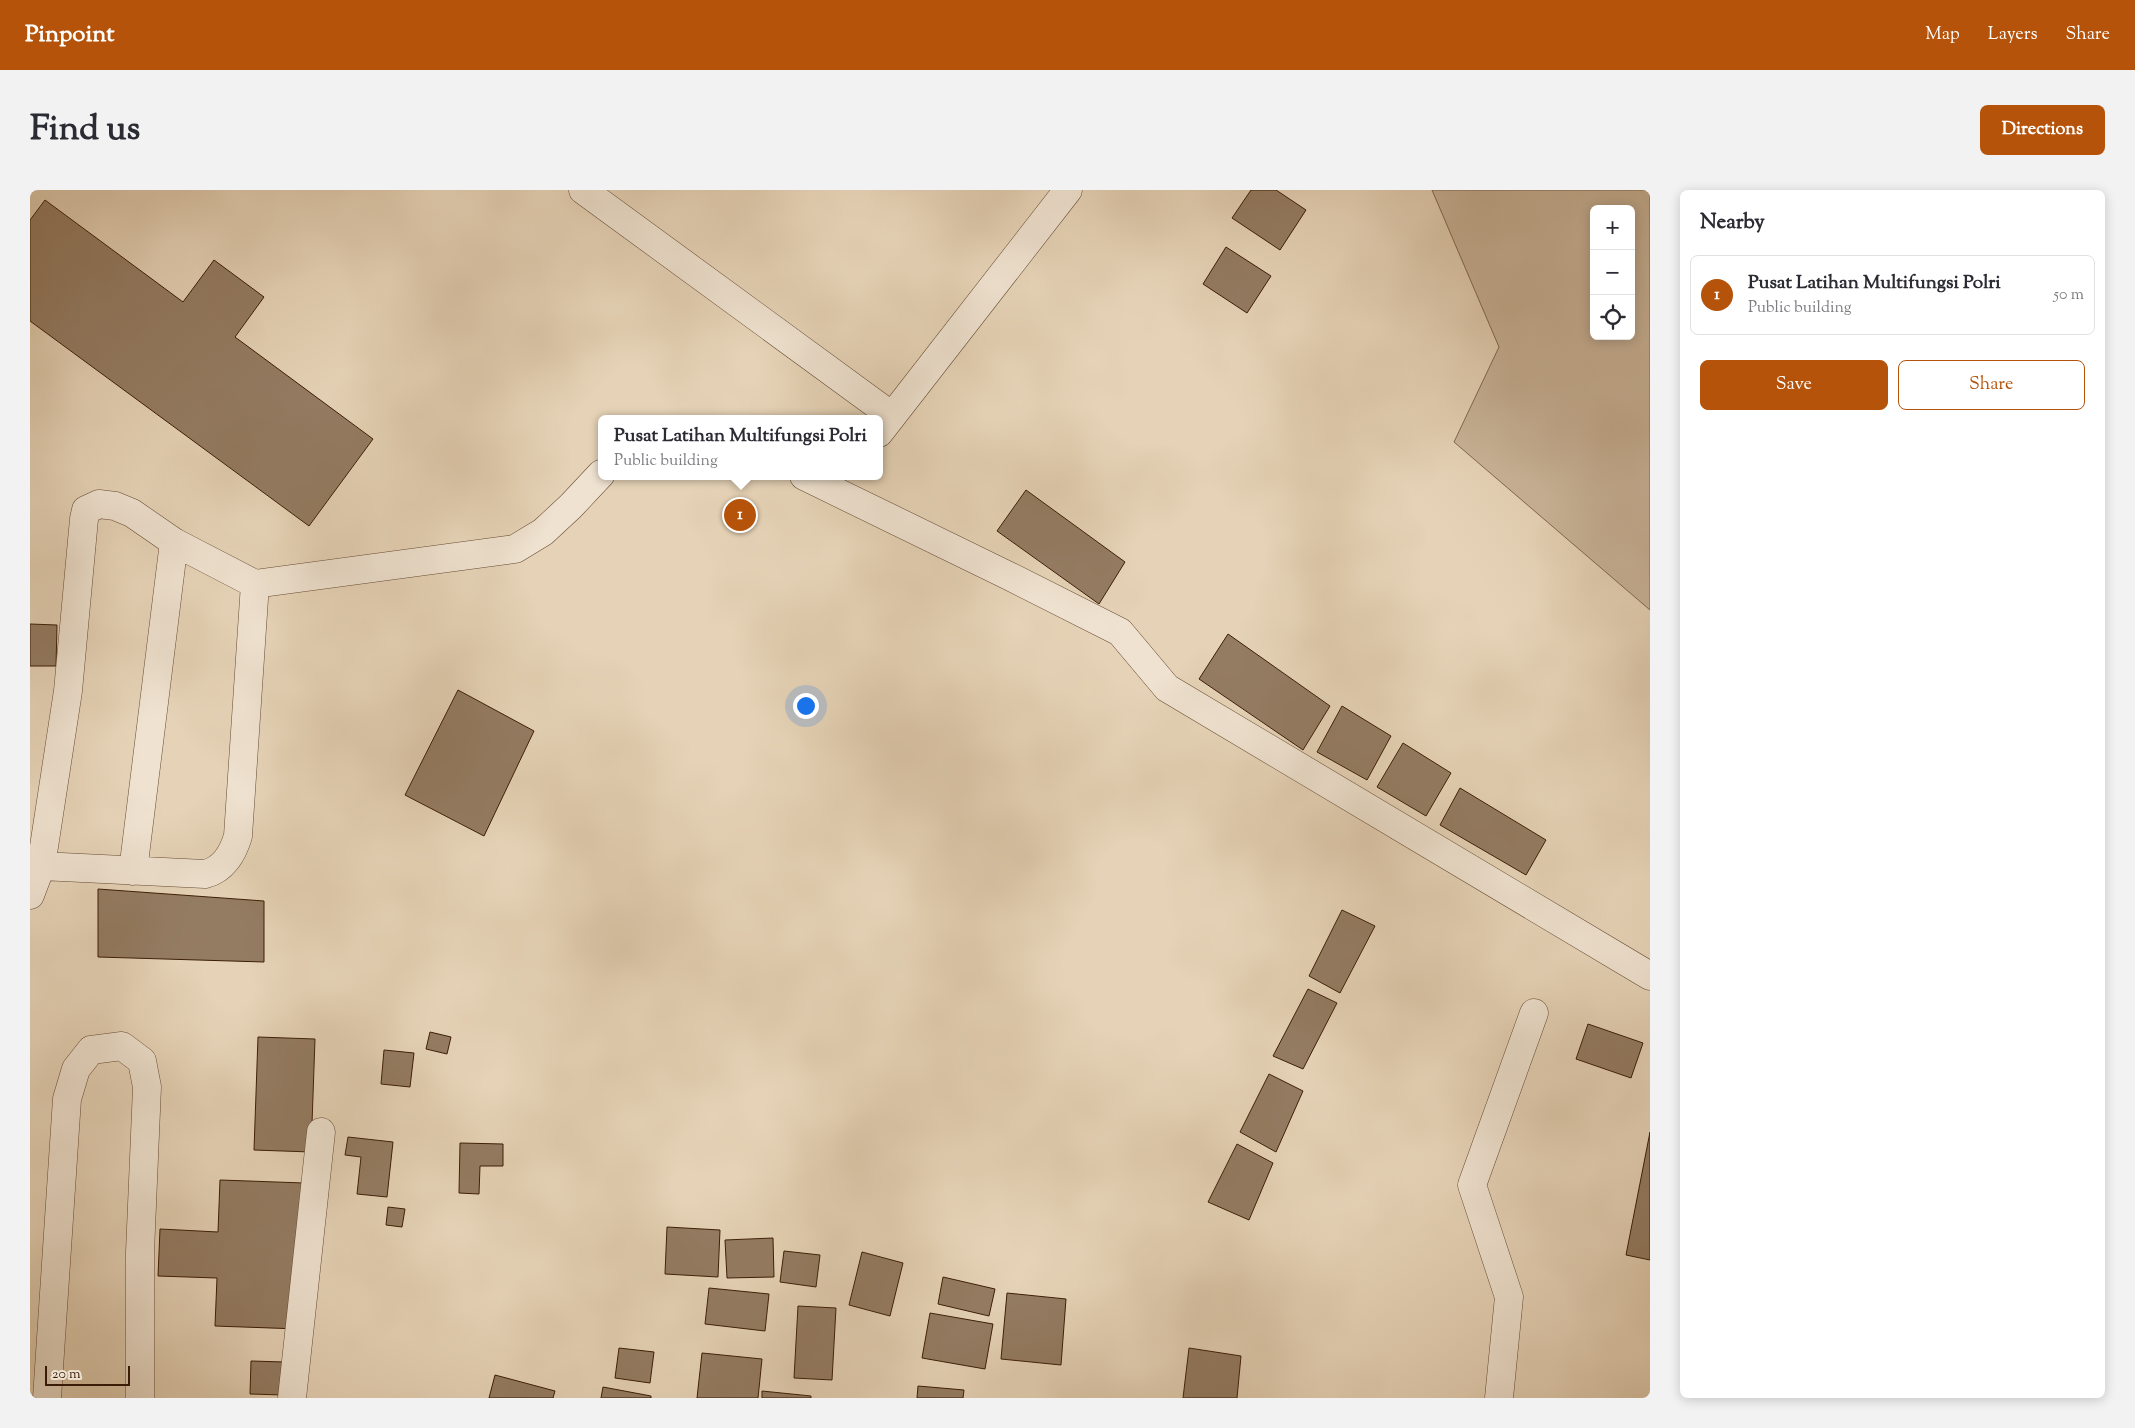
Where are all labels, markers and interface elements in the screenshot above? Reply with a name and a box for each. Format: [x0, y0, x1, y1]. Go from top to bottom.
text: Pinpoint [25, 18, 114, 52]
text: Map [1925, 22, 1960, 48]
text: Layers [1988, 22, 2038, 48]
text: Share [2066, 22, 2110, 48]
text: Find us [30, 105, 140, 156]
button: Directions [1980, 105, 2105, 155]
map controls [1590, 205, 1635, 340]
button: + [1590, 205, 1635, 250]
text: Nearby [1700, 208, 1765, 238]
button: − [1590, 250, 1635, 295]
text: Pusat Latihan Multifungsi Polri [1748, 270, 2001, 297]
text: 1 [1714, 284, 1720, 307]
text: 50 m [2053, 284, 2084, 307]
button: locate [1590, 295, 1635, 340]
text: Public building [1748, 297, 1852, 320]
button: Save [1700, 360, 1888, 410]
button: Share [1898, 360, 2085, 410]
popup [598, 415, 883, 480]
text: Pusat Latihan Multifungsi Polri [614, 423, 867, 450]
text: Public building [614, 450, 718, 473]
pin: 1 [724, 496, 756, 534]
your location [793, 693, 819, 719]
scale bar [45, 1363, 130, 1386]
text: 20 m [52, 1365, 81, 1385]

